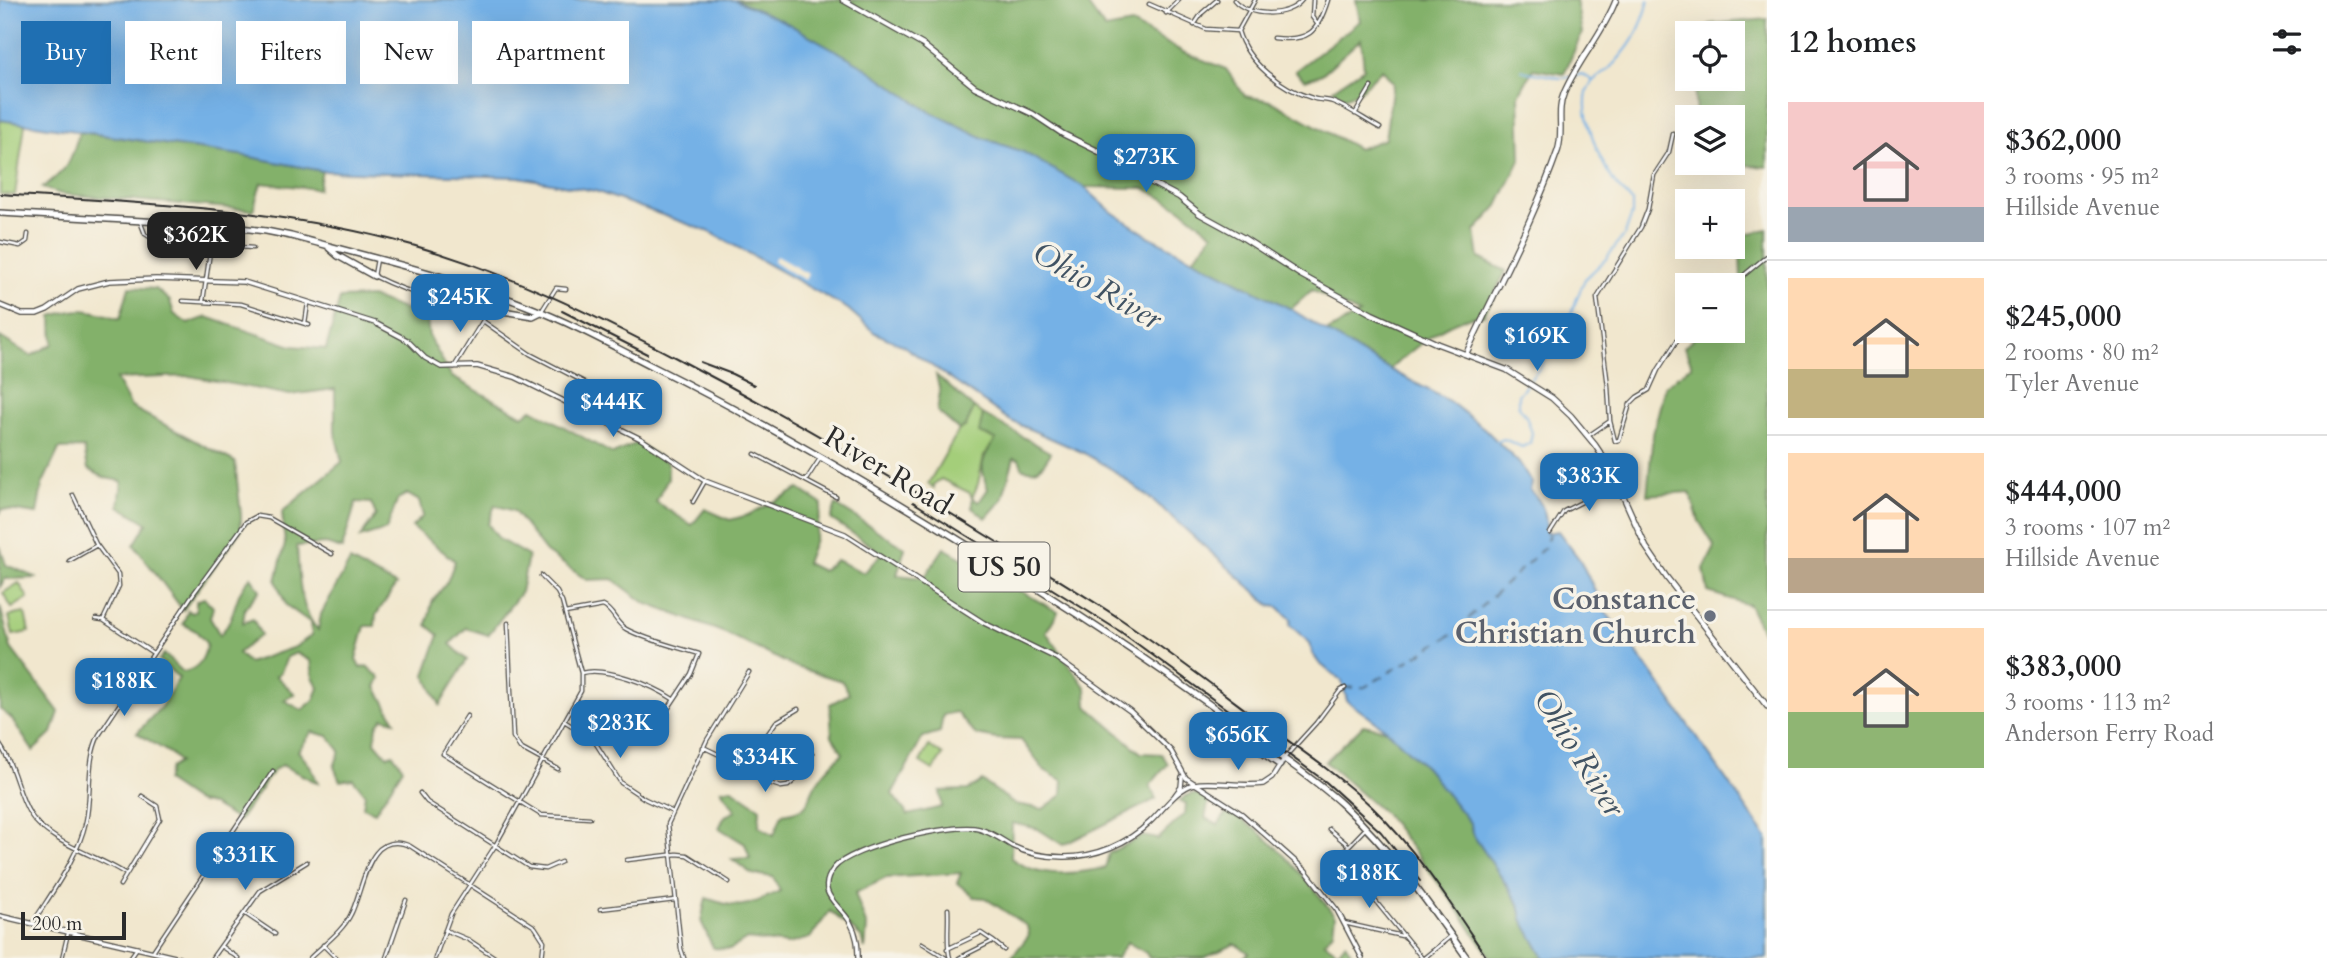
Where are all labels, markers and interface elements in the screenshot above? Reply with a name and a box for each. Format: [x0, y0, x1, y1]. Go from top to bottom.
chip: Buy [21, 21, 111, 84]
chip: Rent [125, 21, 222, 84]
chip: Filters [236, 21, 346, 84]
chip: New [360, 21, 458, 84]
chip: Apartment [472, 21, 629, 84]
map controls [1675, 21, 1745, 343]
button: locate [1675, 21, 1745, 91]
text: 12 homes [1788, 22, 1917, 63]
icon: filters [2268, 23, 2306, 61]
button: layers [1675, 105, 1745, 175]
text: $362,000 [2005, 120, 2121, 161]
icon: home [1844, 130, 1928, 214]
pin: $273K [1097, 134, 1195, 194]
text: $273K [1113, 141, 1179, 172]
text: 3 rooms · 95 m² [2005, 161, 2158, 192]
button: + [1675, 189, 1745, 259]
text: Hillside Avenue [2005, 192, 2160, 223]
pin: $362K [147, 212, 245, 272]
text: $362K [163, 219, 229, 250]
water label: Ohio River [1024, 231, 1171, 341]
button: − [1675, 273, 1745, 343]
pin: $245K [411, 274, 509, 334]
text: $245K [427, 281, 493, 312]
text: $245,000 [2005, 296, 2121, 337]
icon: home [1844, 306, 1928, 390]
pin: $169K [1488, 314, 1586, 373]
text: $169K [1504, 320, 1570, 351]
text: 2 rooms · 80 m² [2005, 337, 2158, 368]
text: Tyler Avenue [2005, 368, 2139, 399]
pin: $444K [564, 380, 662, 439]
text: $444K [580, 386, 646, 417]
street label: River Road [816, 417, 960, 525]
pin: $383K [1540, 454, 1638, 513]
text: $383K [1556, 460, 1622, 491]
text: $444,000 [2005, 471, 2121, 512]
icon: home [1844, 481, 1928, 565]
text: 3 rooms · 107 m² [2005, 512, 2170, 543]
road number: US 50 [958, 542, 1050, 592]
text: Hillside Avenue [2005, 543, 2160, 574]
place label: Constance Christian Church [1455, 579, 1696, 654]
marker: Constance Christian Church [1702, 608, 1718, 624]
text: $383,000 [2005, 646, 2121, 687]
icon: home [1844, 656, 1928, 740]
pin: $188K [75, 658, 173, 718]
text: $188K [91, 665, 157, 696]
water label: Ohio River [1523, 681, 1636, 826]
text: 3 rooms · 113 m² [2005, 687, 2170, 718]
pin: $283K [571, 700, 669, 760]
text: $283K [587, 707, 653, 738]
pin: $656K [1189, 712, 1287, 772]
text: Anderson Ferry Road [2005, 718, 2214, 749]
text: $656K [1205, 719, 1271, 750]
pin: $334K [716, 734, 814, 794]
text: $334K [732, 741, 798, 772]
pin: $331K [196, 832, 294, 892]
text: $331K [212, 839, 278, 870]
pin: $188K [1320, 850, 1418, 910]
text: $188K [1336, 857, 1402, 888]
scale bar [21, 909, 126, 941]
text: 200 m [32, 911, 82, 937]

